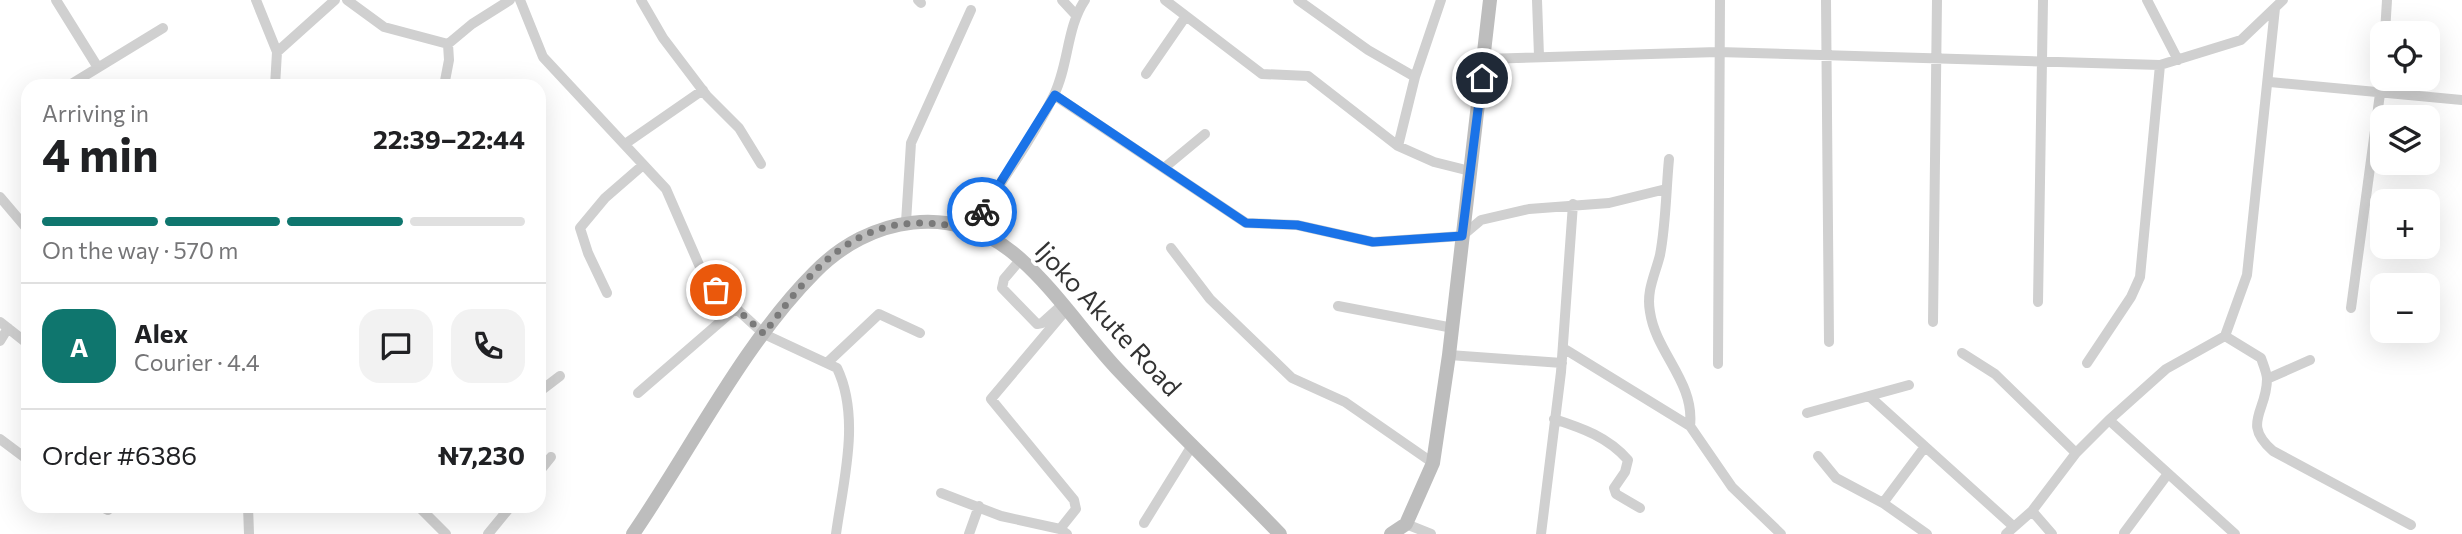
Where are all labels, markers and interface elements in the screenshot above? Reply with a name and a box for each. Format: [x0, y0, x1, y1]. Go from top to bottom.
map controls [2370, 21, 2440, 343]
button: locate [2370, 21, 2440, 91]
pin [1452, 48, 1512, 108]
icon: home [1463, 59, 1501, 97]
text: Arriving in [42, 99, 149, 127]
button: layers [2370, 105, 2440, 175]
text: 22:39–22:44 [373, 123, 525, 154]
text: 4 min [42, 125, 159, 181]
courier [947, 177, 1017, 247]
button: + [2370, 189, 2440, 259]
icon: bike [963, 193, 1001, 231]
street label: Ijoko Akute Road [1030, 234, 1189, 402]
text: On the way · 570 m [42, 236, 238, 264]
pin [686, 260, 746, 320]
icon: bag [697, 271, 735, 309]
button: − [2370, 273, 2440, 343]
button: chat [359, 309, 433, 383]
button: phone [451, 309, 525, 383]
text: Alex [134, 317, 188, 348]
text: A [70, 331, 88, 362]
text: Courier · 4.4 [134, 348, 260, 376]
text: Order #6386 [42, 439, 197, 470]
text: ₦7,230 [438, 439, 525, 470]

